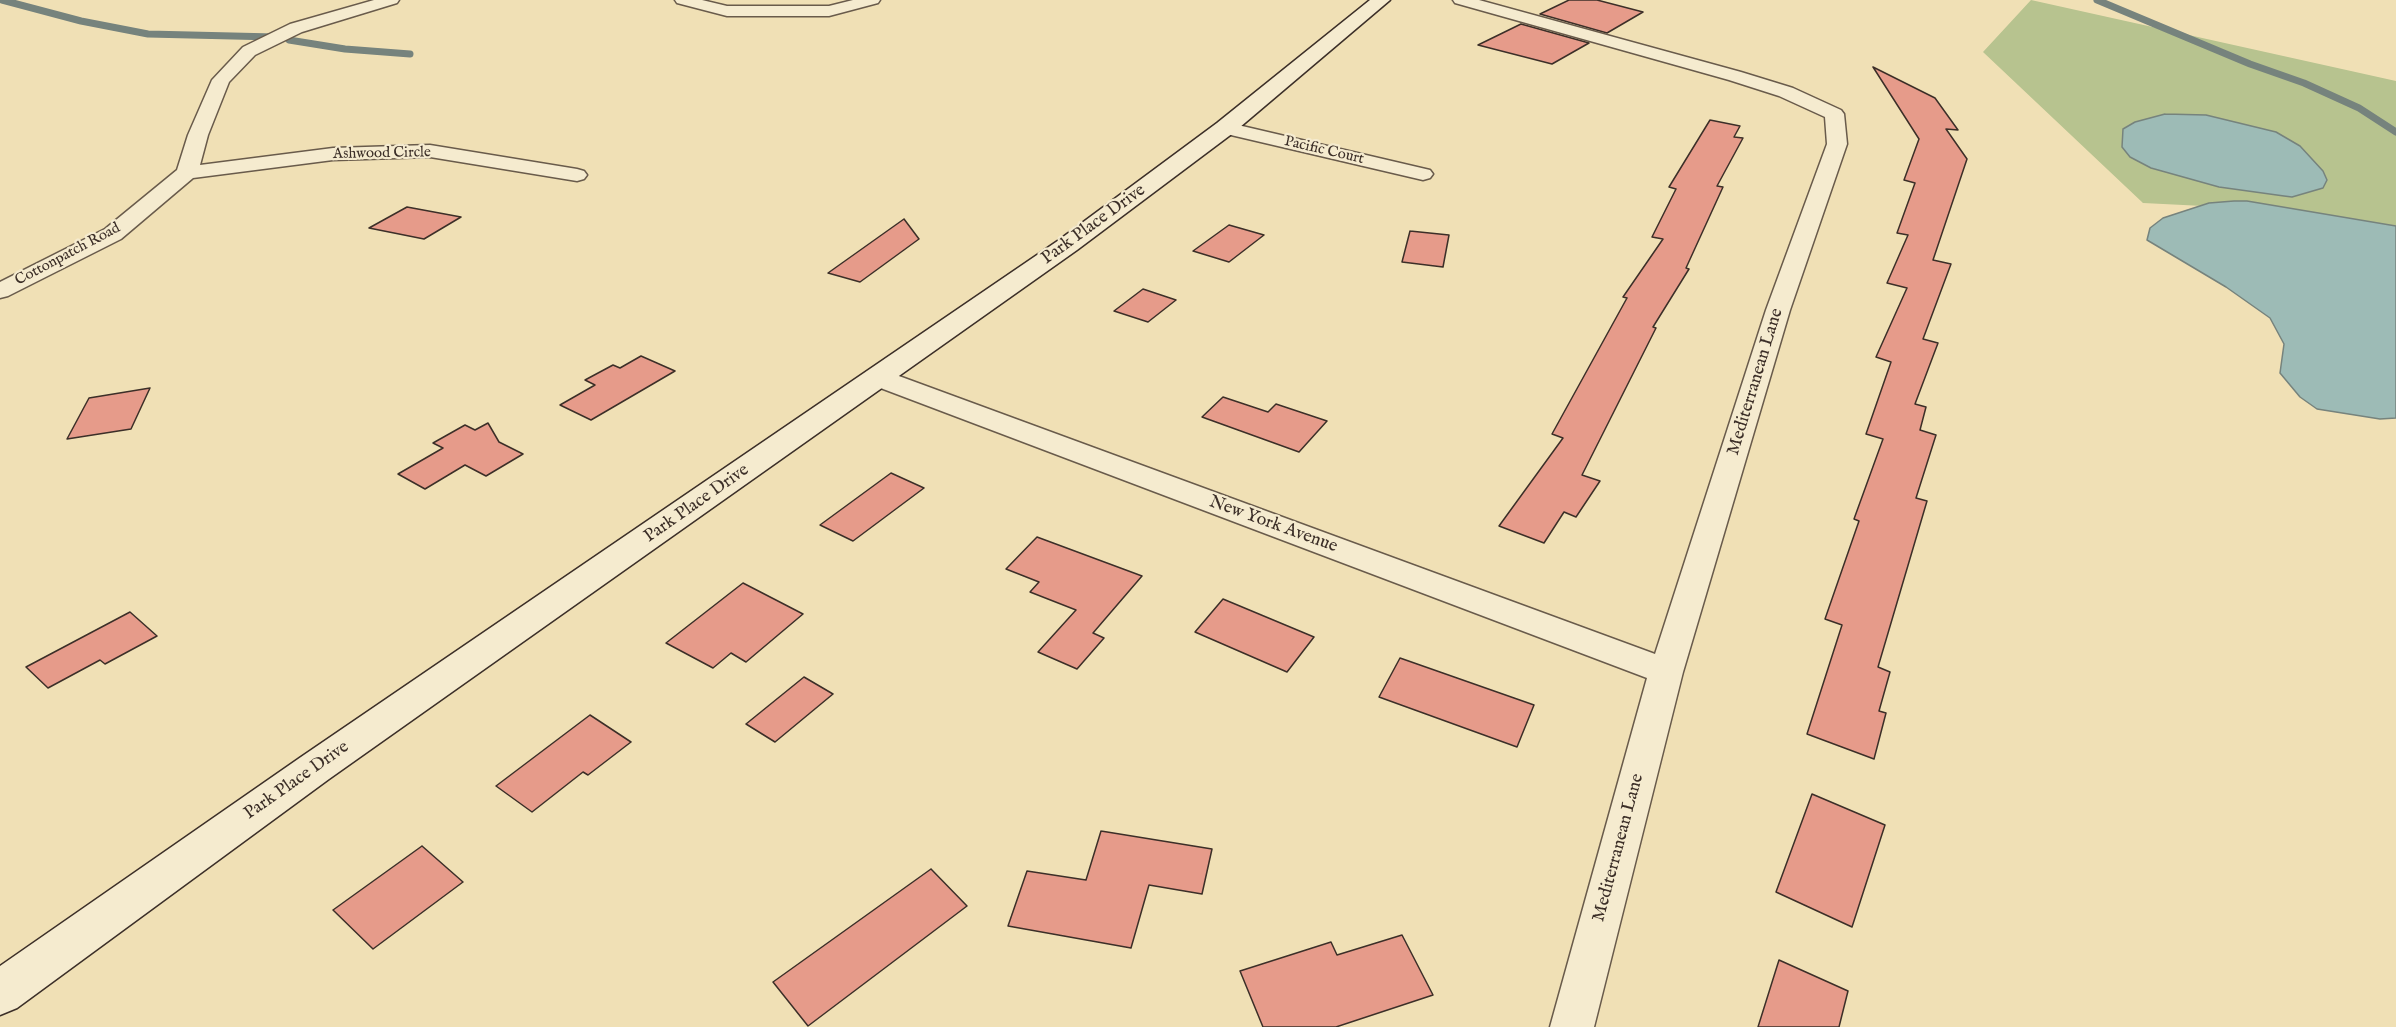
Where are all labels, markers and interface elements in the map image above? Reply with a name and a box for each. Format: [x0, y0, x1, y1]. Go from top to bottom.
street label: Pacific Court [1282, 133, 1366, 169]
street label: Ashwood Circle [333, 144, 431, 164]
street label: Park Place Drive [1038, 180, 1150, 270]
street label: Cottonpatch Road [12, 220, 124, 290]
street label: Mediterranean Lane [1723, 306, 1789, 458]
street label: Park Place Drive [640, 460, 754, 548]
street label: New York Avenue [1206, 492, 1340, 558]
street label: Park Place Drive [240, 737, 354, 825]
street label: Mediterranean Lane [1589, 772, 1649, 924]

